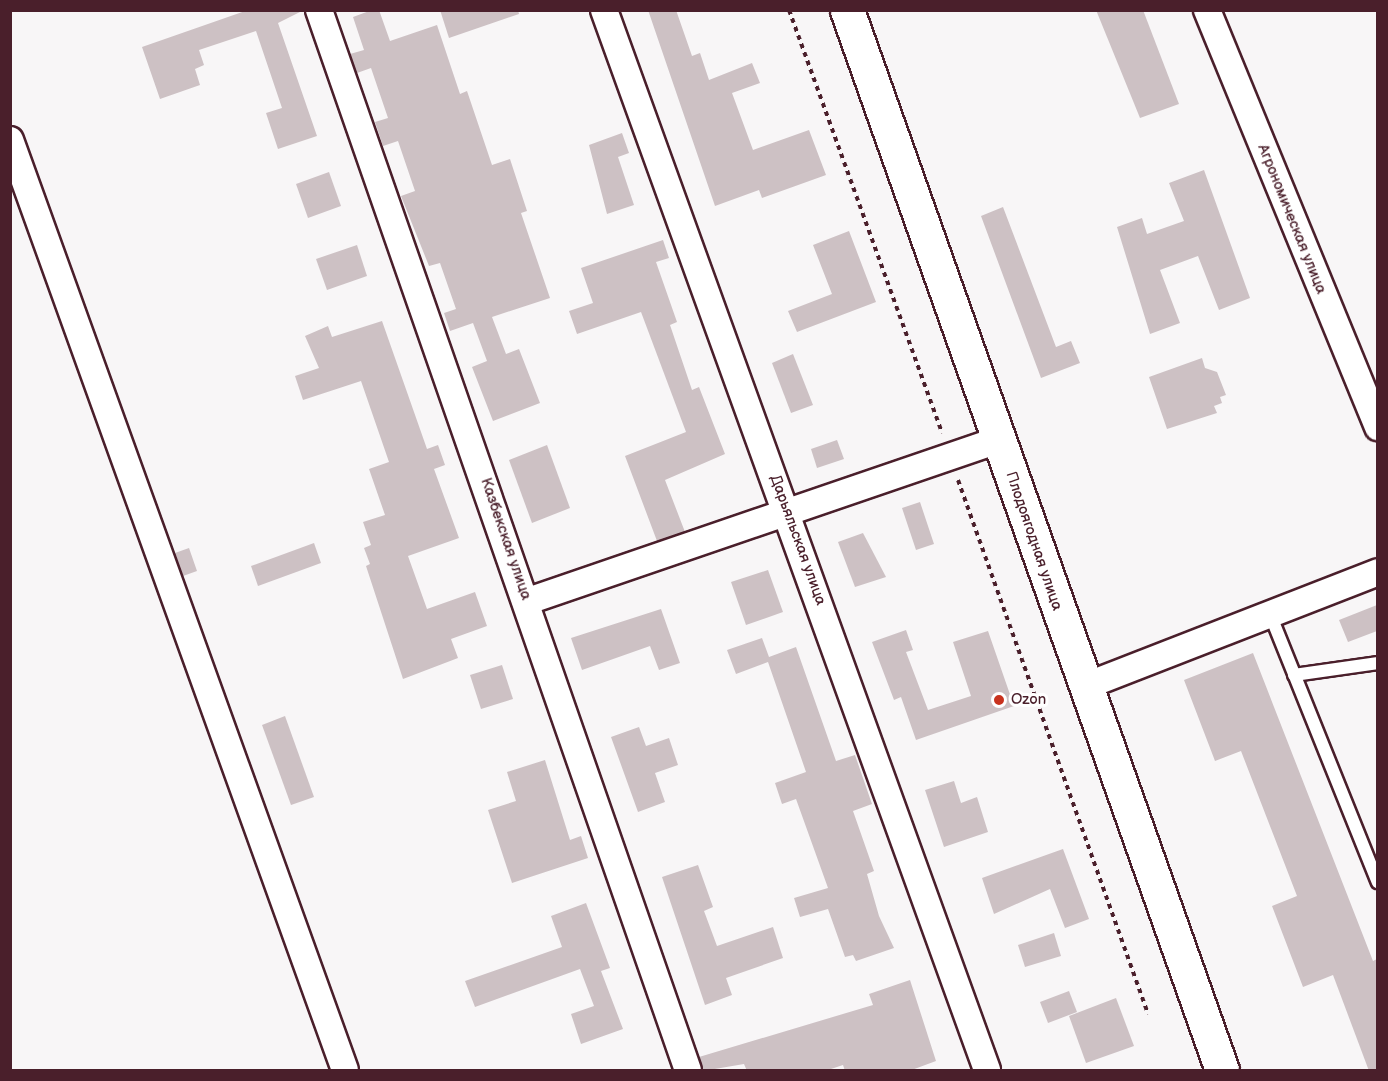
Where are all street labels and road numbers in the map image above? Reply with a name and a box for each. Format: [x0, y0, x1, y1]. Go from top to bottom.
street label: Агрономическая улица [1254, 142, 1330, 296]
street label: Плодоягодная улица [1002, 469, 1066, 613]
street label: Дарьяльская улица [766, 472, 830, 608]
street label: Казбекская улица [477, 476, 535, 602]

